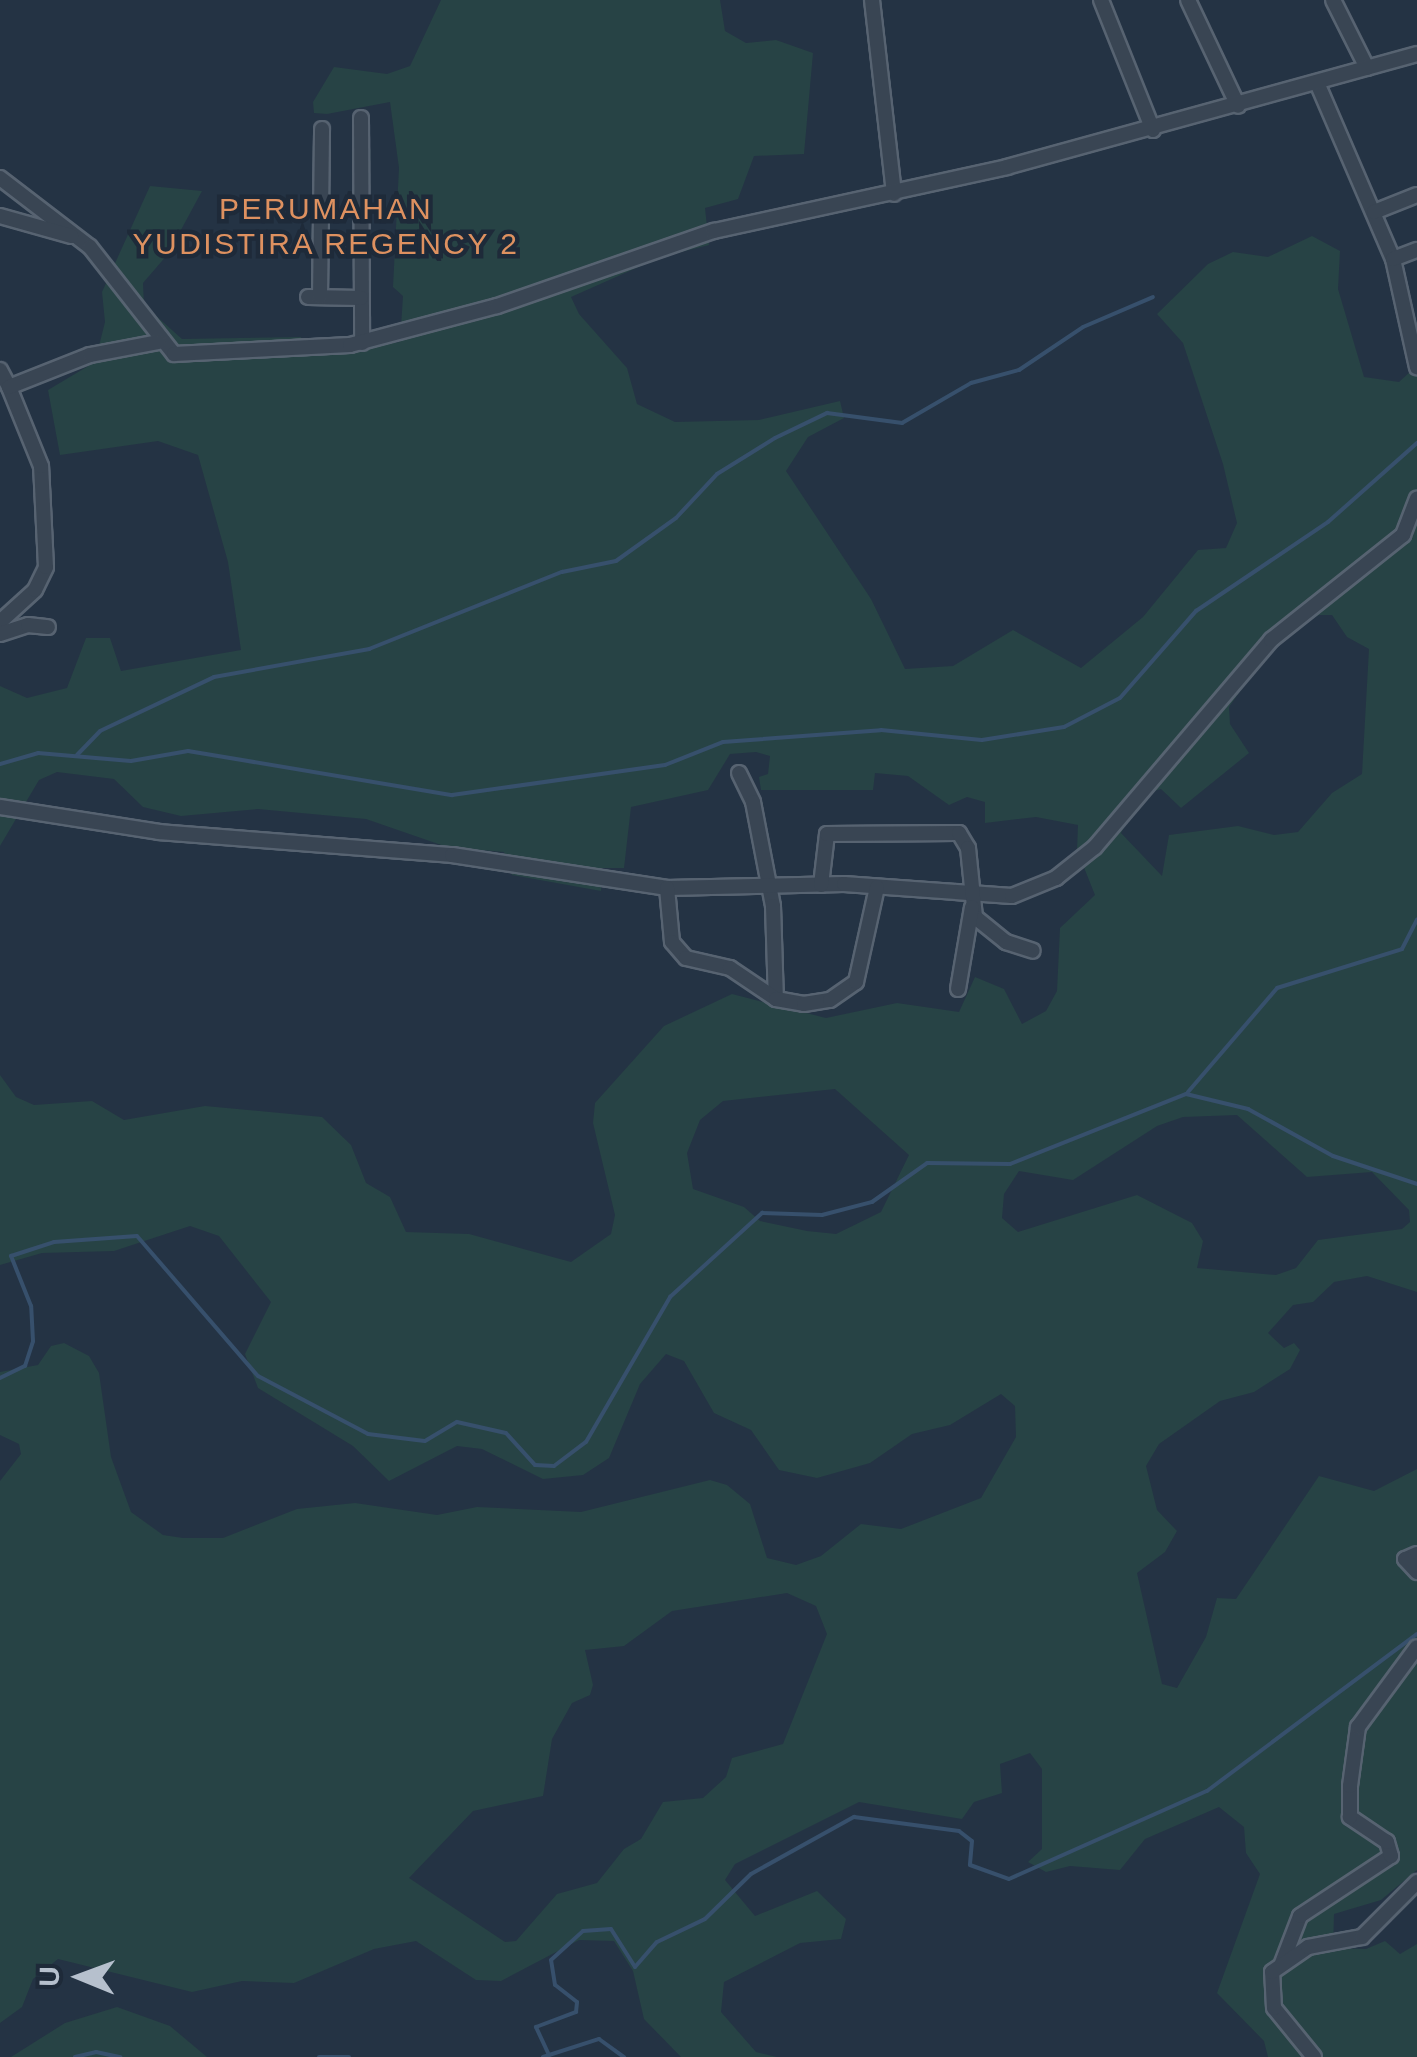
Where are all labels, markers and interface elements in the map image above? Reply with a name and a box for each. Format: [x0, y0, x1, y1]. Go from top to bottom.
district label: PERUMAHAN YUDISTIRA REGENCY 2 [131, 191, 521, 262]
north arrow [30, 1927, 130, 2027]
text: U [34, 1966, 65, 1987]

